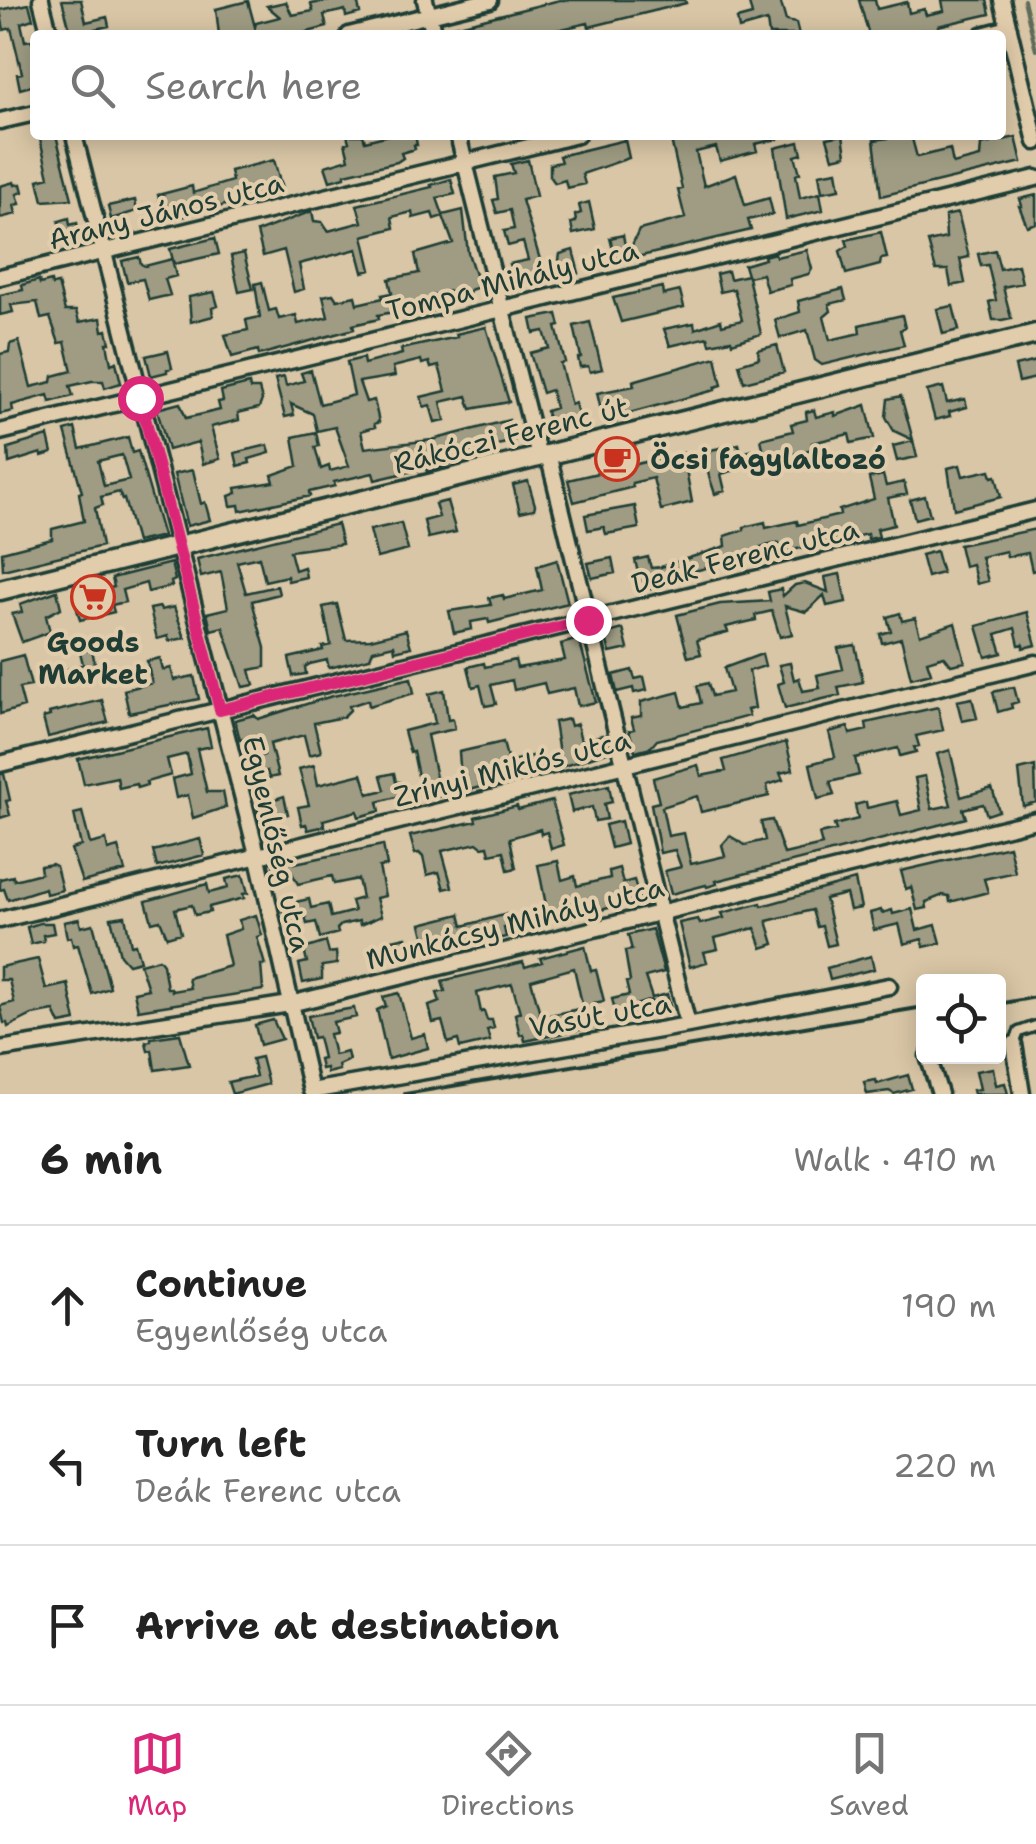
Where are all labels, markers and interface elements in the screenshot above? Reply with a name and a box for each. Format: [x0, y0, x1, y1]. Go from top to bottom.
search box [30, 30, 1006, 140]
icon: search [65, 58, 120, 113]
text: Search here [145, 60, 362, 111]
street label: Arany János utca [45, 163, 287, 259]
street label: Tompa Mihály utca [382, 230, 642, 330]
route start [118, 376, 164, 422]
street label: Rákóczi Ferenc út [389, 387, 633, 483]
cafe icon: Öcsi fagylaltozó [594, 436, 640, 482]
place label: Öcsi fagylaltozó [650, 440, 886, 478]
street label: Deák Ferenc utca [627, 509, 863, 603]
supermarket icon: Goods Market [70, 574, 116, 620]
route end [566, 598, 612, 644]
place label: Goods Market [38, 623, 148, 693]
street label: Zrínyi Miklós utca [390, 720, 634, 816]
street label: Egyenlőség utca [234, 732, 320, 956]
street label: Munkácsy Mihály utca [362, 868, 668, 978]
map controls [916, 974, 1006, 1064]
button: locate [916, 974, 1006, 1064]
street label: Vasút utca [526, 984, 674, 1046]
text: 6 min [40, 1131, 162, 1187]
text: Walk · 410 m [794, 1138, 996, 1181]
text: Continue [135, 1258, 307, 1309]
icon: ahead [40, 1278, 95, 1333]
text: 190 m [901, 1284, 996, 1327]
text: Egyenlőség utca [135, 1309, 387, 1352]
text: Turn left [135, 1418, 307, 1469]
icon: left [40, 1438, 95, 1493]
text: 220 m [893, 1444, 996, 1487]
text: Deák Ferenc utca [135, 1469, 401, 1512]
icon: arrive [40, 1598, 95, 1653]
text: Arrive at destination [135, 1600, 559, 1651]
tab: Map [127, 1726, 187, 1824]
tab: Directions [442, 1726, 575, 1824]
tab: Saved [829, 1726, 909, 1824]

